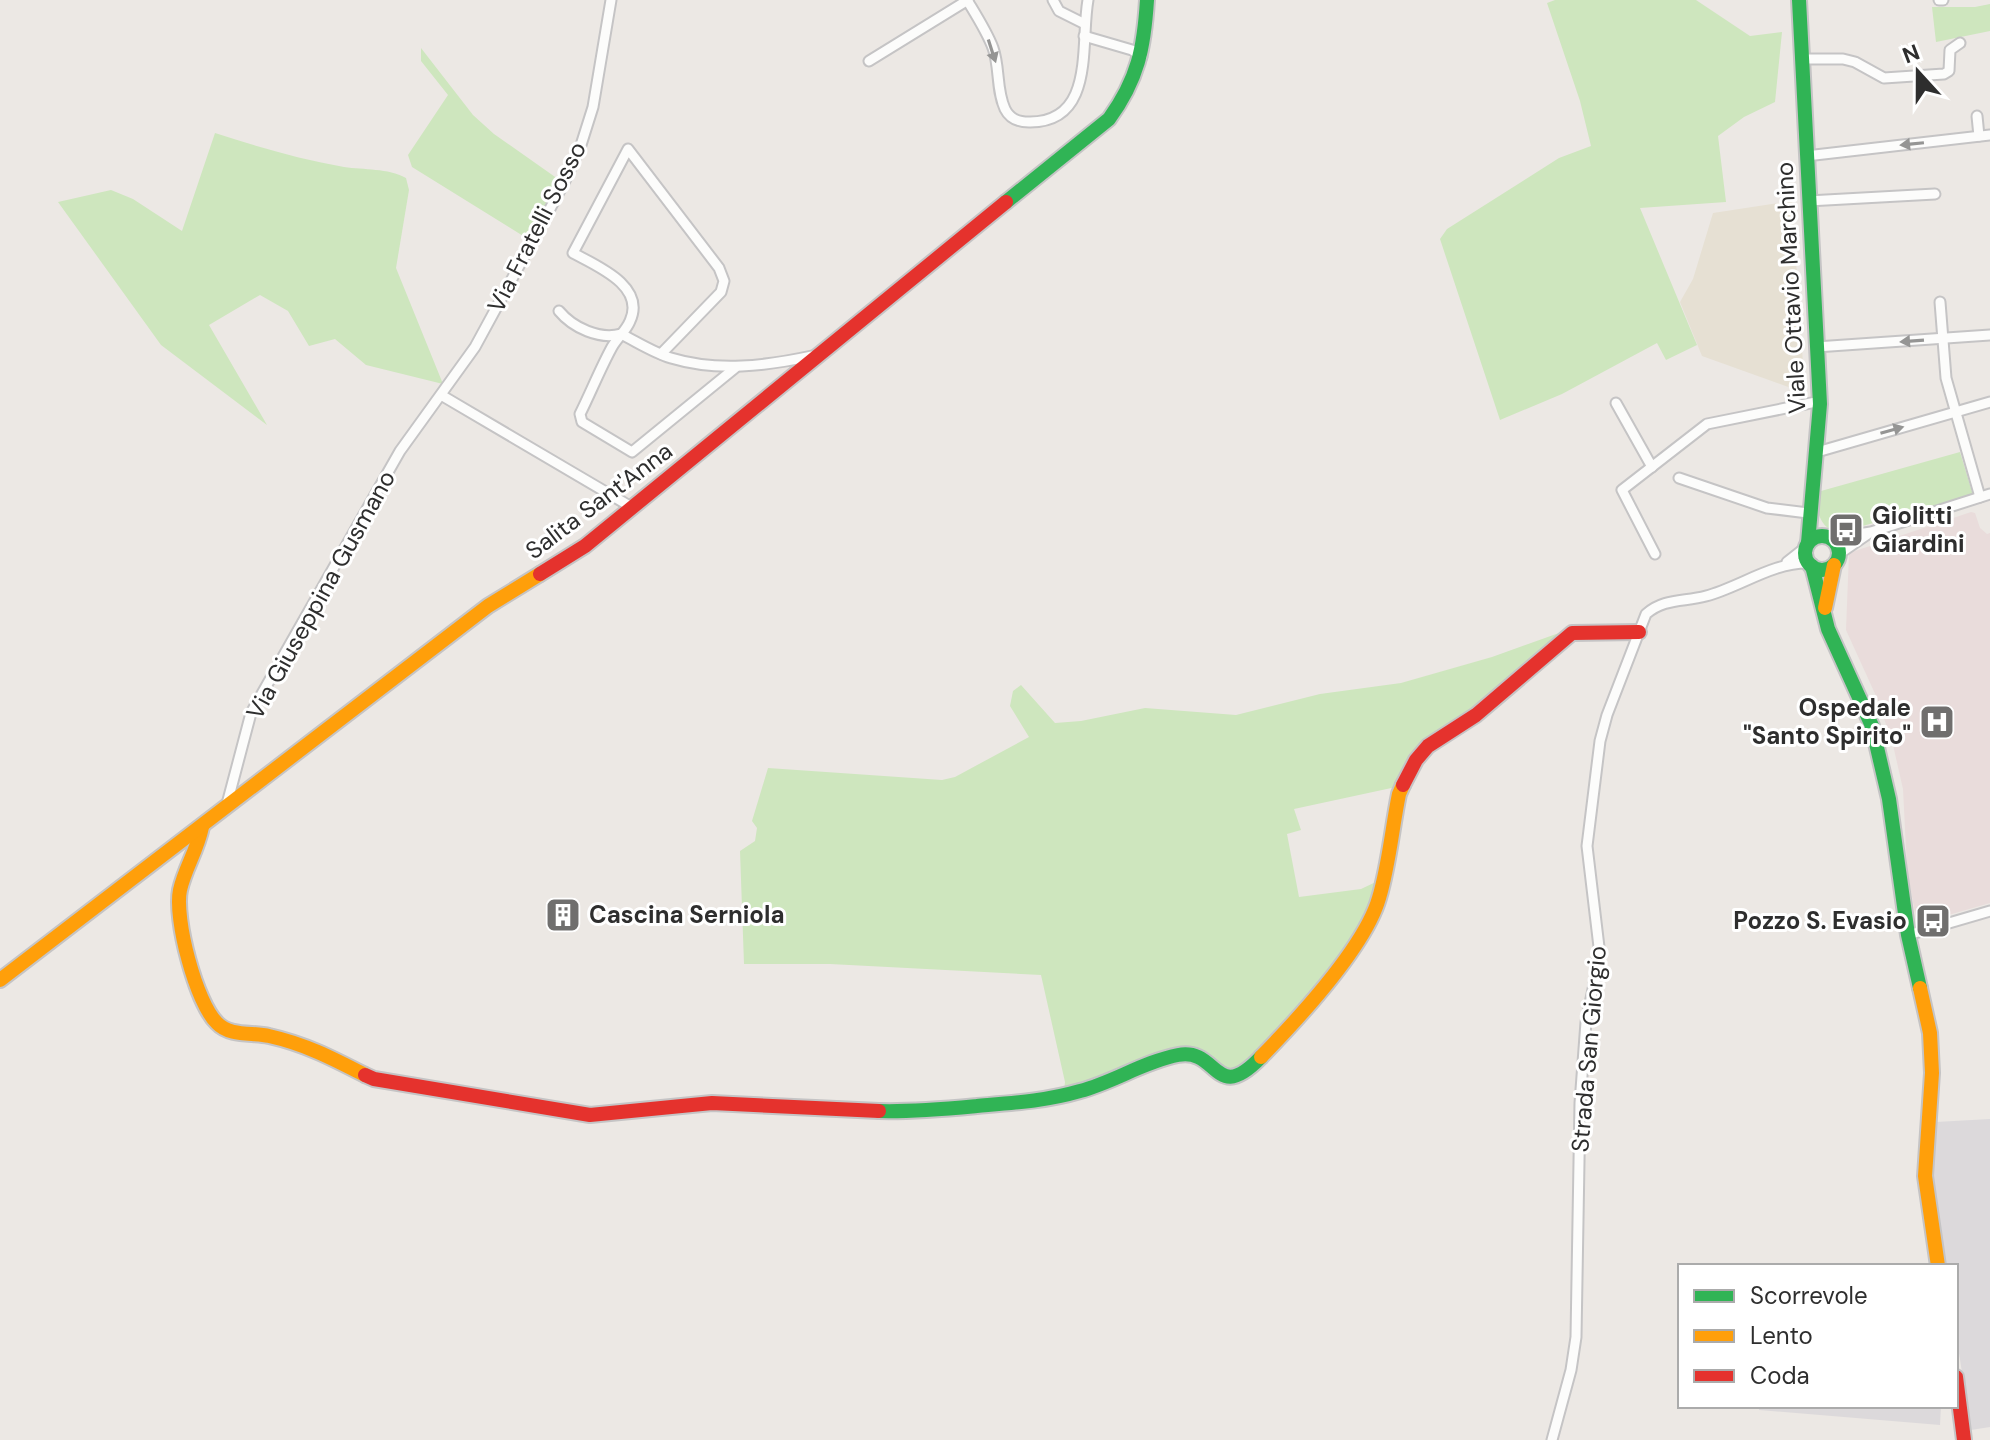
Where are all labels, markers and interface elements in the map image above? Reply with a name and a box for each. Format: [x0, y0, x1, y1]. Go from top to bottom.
north arrow [1878, 32, 1958, 112]
text: N [1898, 37, 1924, 70]
one-way arrow [986, 39, 999, 63]
street label: Via Fratelli Sosso [480, 136, 593, 317]
one-way arrow [1900, 137, 1925, 150]
street label: Viale Ottavio Marchino [1768, 161, 1813, 415]
one-way arrow [1899, 335, 1924, 348]
one-way arrow [1881, 423, 1905, 436]
street label: Salita Sant'Anna [519, 435, 678, 566]
street label: Via Giuseppina Gusmano [239, 465, 402, 725]
place label: Giolitti Giardini [1872, 500, 1965, 559]
bus stop icon: Giolitti Giardini [1827, 511, 1865, 549]
place label: Ospedale "Santo Spirito" [1743, 692, 1911, 751]
hospital icon: Ospedale "Santo Spirito" [1918, 703, 1956, 741]
building icon: Cascina Serniola [544, 896, 582, 934]
place label: Cascina Serniola [589, 899, 784, 930]
bus stop icon: Pozzo S. Evasio [1914, 902, 1952, 940]
place label: Pozzo S. Evasio [1733, 905, 1907, 936]
street label: Strada San Giorgio [1564, 944, 1613, 1153]
legend [1678, 1264, 1958, 1408]
text: Scorrevole [1750, 1280, 1868, 1311]
text: Lento [1750, 1320, 1813, 1351]
text: Coda [1750, 1360, 1810, 1391]

